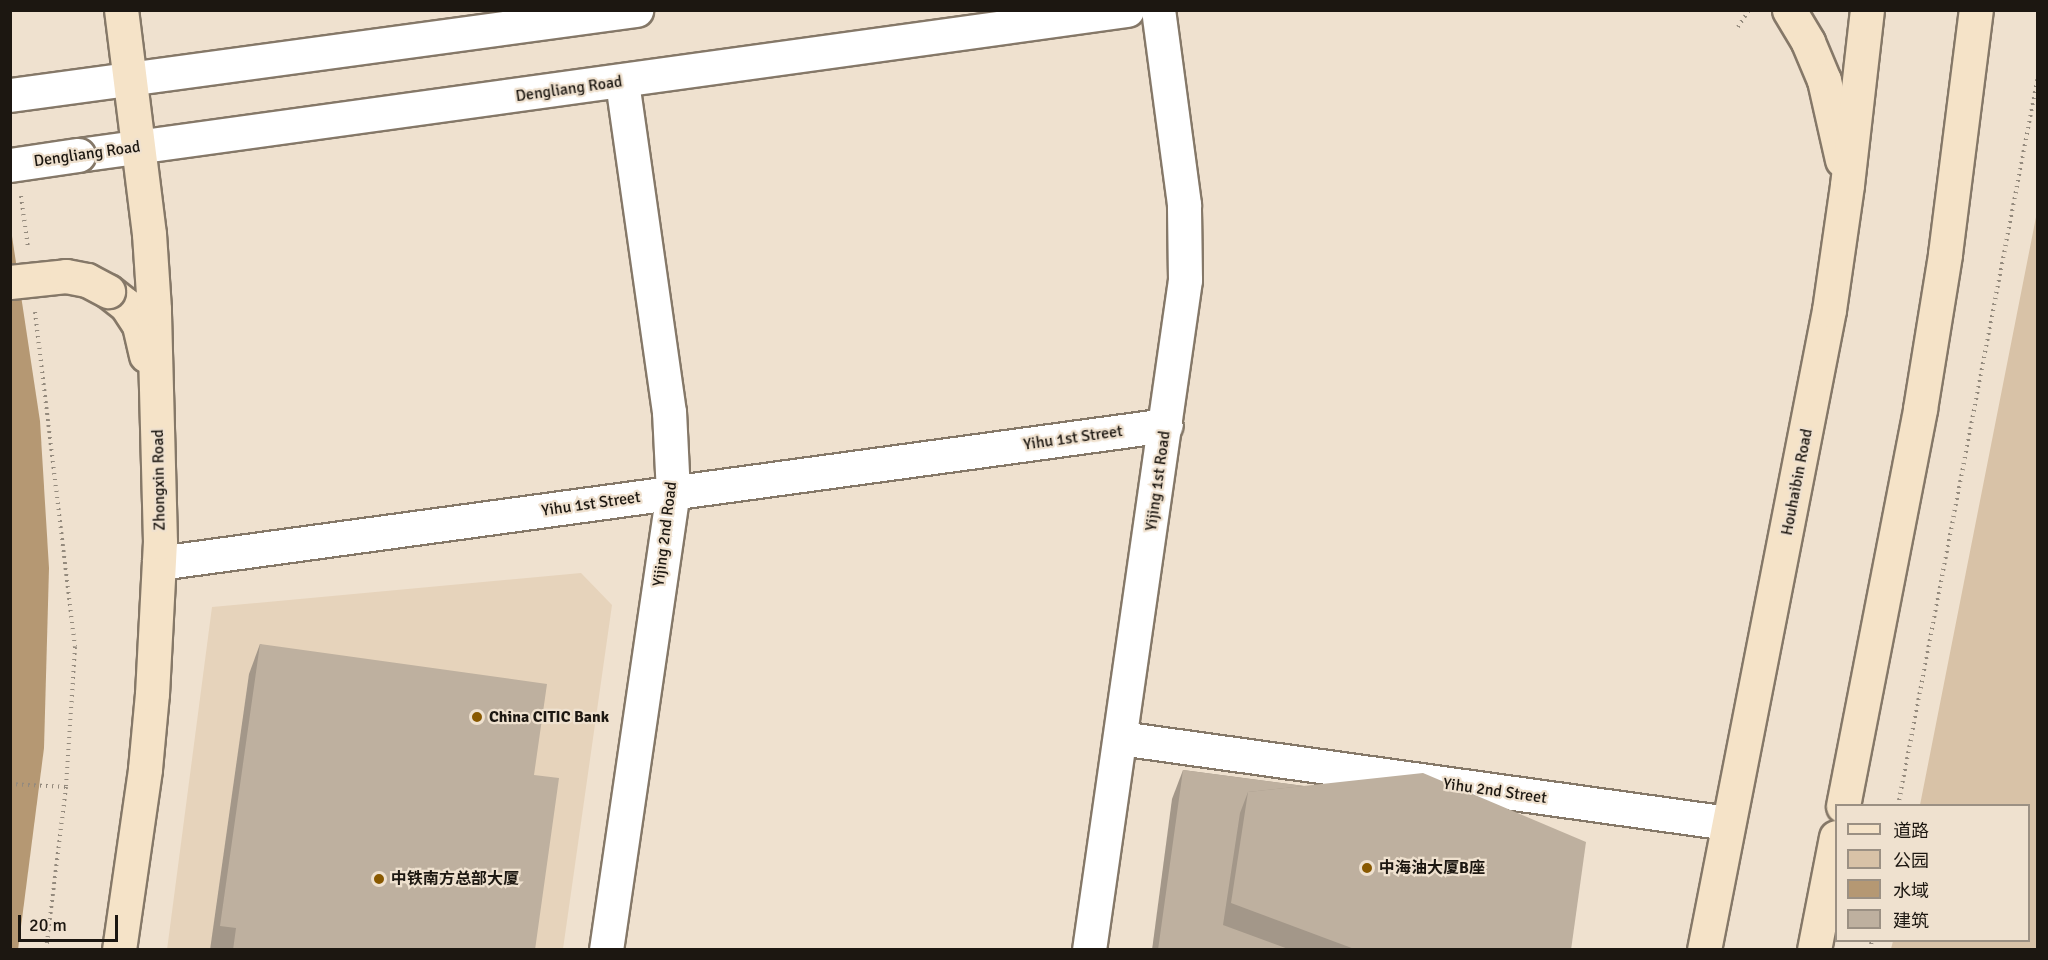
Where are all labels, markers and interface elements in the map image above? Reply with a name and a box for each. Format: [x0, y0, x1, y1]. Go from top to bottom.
street label: Dengliang Road [514, 72, 624, 106]
street label: Dengliang Road [32, 137, 142, 171]
street label: Yihu 1st Street [1022, 422, 1124, 454]
street label: Houhaibin Road [1777, 427, 1817, 537]
street label: Zhongxin Road [149, 429, 169, 531]
street label: Yijing 1st Road [1141, 430, 1175, 532]
street label: Yijing 2nd Road [649, 480, 681, 588]
street label: Yihu 1st Street [540, 488, 642, 520]
place label: China CITIC Bank [489, 707, 609, 727]
marker: China CITIC Bank [470, 710, 484, 724]
street label: Yihu 2nd Street [1442, 774, 1548, 808]
legend [1835, 804, 2030, 942]
text: 道路 [1893, 820, 1929, 842]
text: 公园 [1893, 850, 1929, 872]
place label: 中海油大厦B座 [1379, 858, 1485, 878]
marker: 中海油大厦B座 [1360, 861, 1374, 875]
place label: 中铁南方总部大厦 [391, 869, 519, 889]
marker: 中铁南方总部大厦 [372, 872, 386, 886]
text: 水域 [1893, 880, 1929, 902]
scale bar [21, 903, 122, 941]
text: 建筑 [1893, 910, 1929, 932]
text: 20 m [29, 914, 67, 936]

